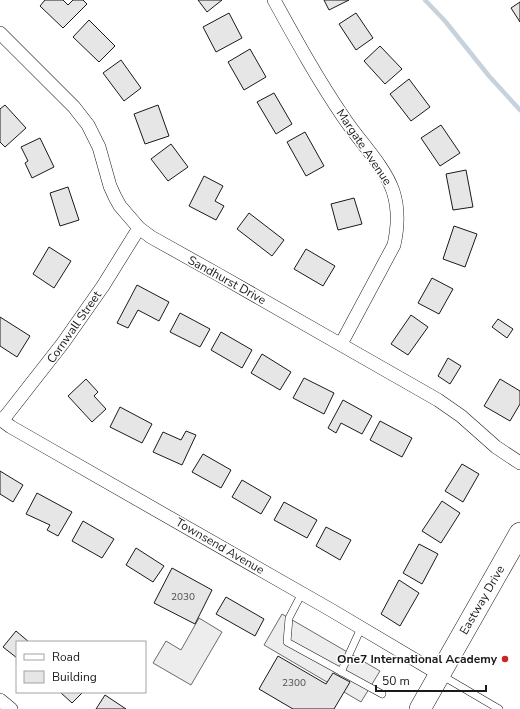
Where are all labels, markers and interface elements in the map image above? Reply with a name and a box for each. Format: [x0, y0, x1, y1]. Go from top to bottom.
street label: Margate Avenue [333, 106, 395, 188]
street label: Sandhurst Drive [185, 252, 269, 308]
street label: Cornwall Street [43, 287, 105, 366]
street label: Townsend Avenue [173, 514, 267, 578]
street label: Eastway Drive [456, 563, 508, 637]
house number: 2030 [171, 590, 195, 604]
legend [16, 641, 146, 693]
text: Road [52, 649, 80, 665]
place label: One7 International Academy [337, 651, 498, 667]
marker: One7 International Academy [500, 654, 510, 664]
scale bar [376, 667, 486, 693]
text: Building [52, 669, 97, 685]
text: 50 m [382, 673, 410, 689]
house number: 2300 [282, 676, 306, 690]

